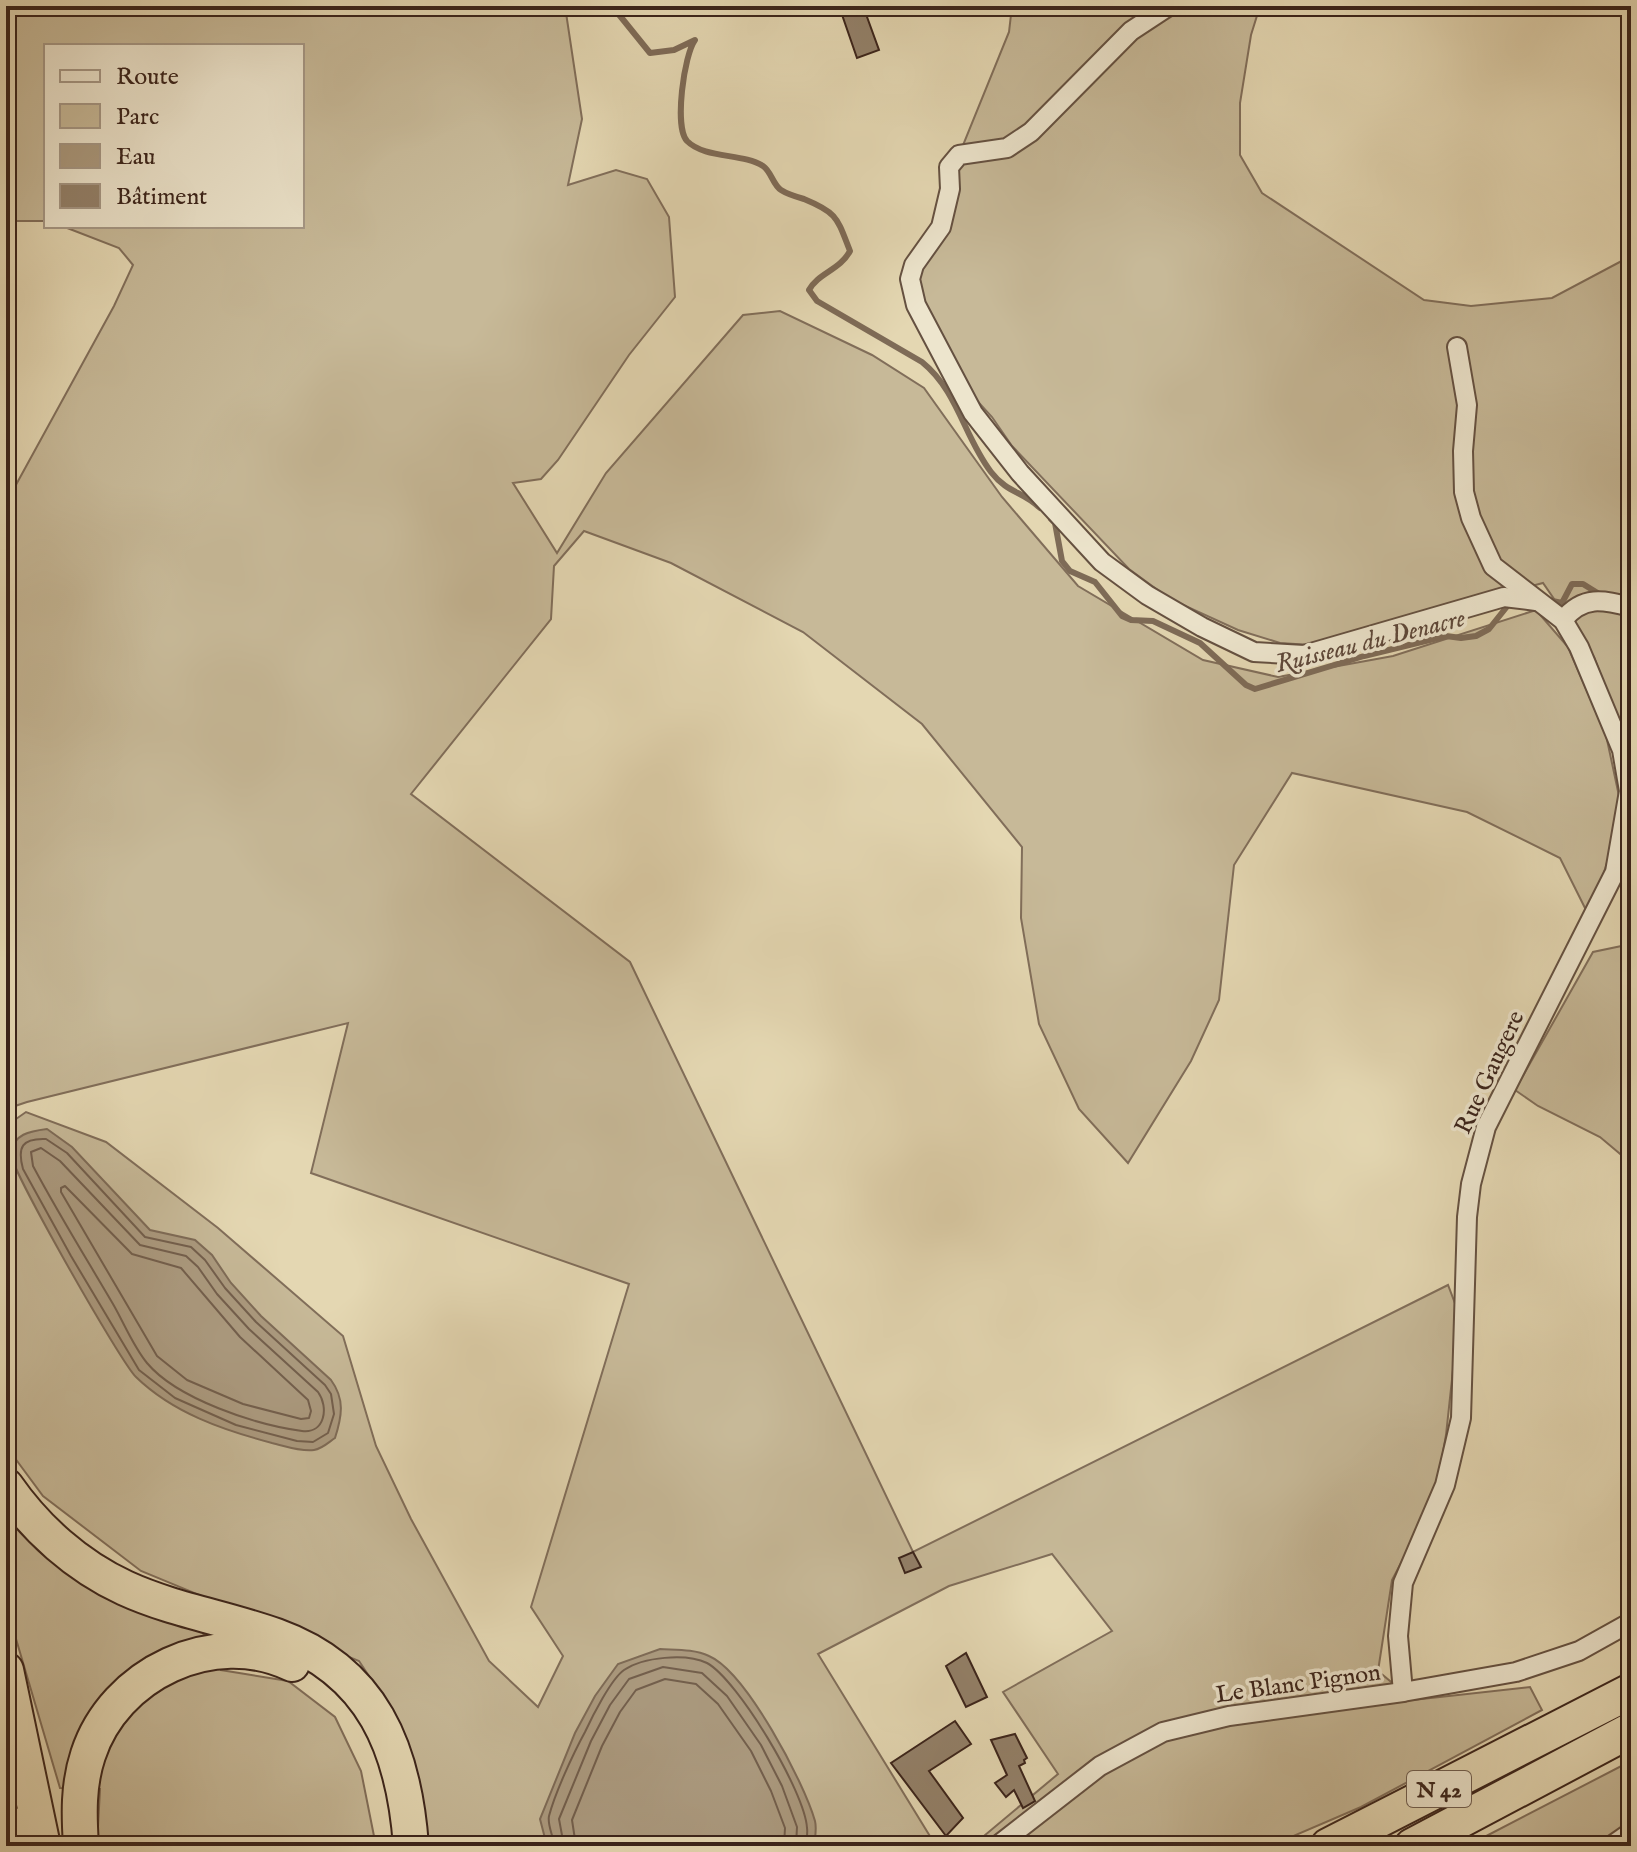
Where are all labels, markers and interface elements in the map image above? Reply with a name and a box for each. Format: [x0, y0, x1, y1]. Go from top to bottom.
legend [44, 44, 304, 228]
text: Route [116, 62, 179, 93]
text: Parc [116, 102, 159, 133]
text: Eau [116, 142, 155, 173]
text: Bâtiment [116, 182, 207, 213]
water label: Ruisseau du Denacre [1272, 602, 1469, 681]
street label: Rue Gaugere [1448, 1006, 1532, 1139]
street label: Le Blanc Pignon [1214, 1658, 1383, 1711]
road number: N 42 [1407, 1771, 1471, 1807]

